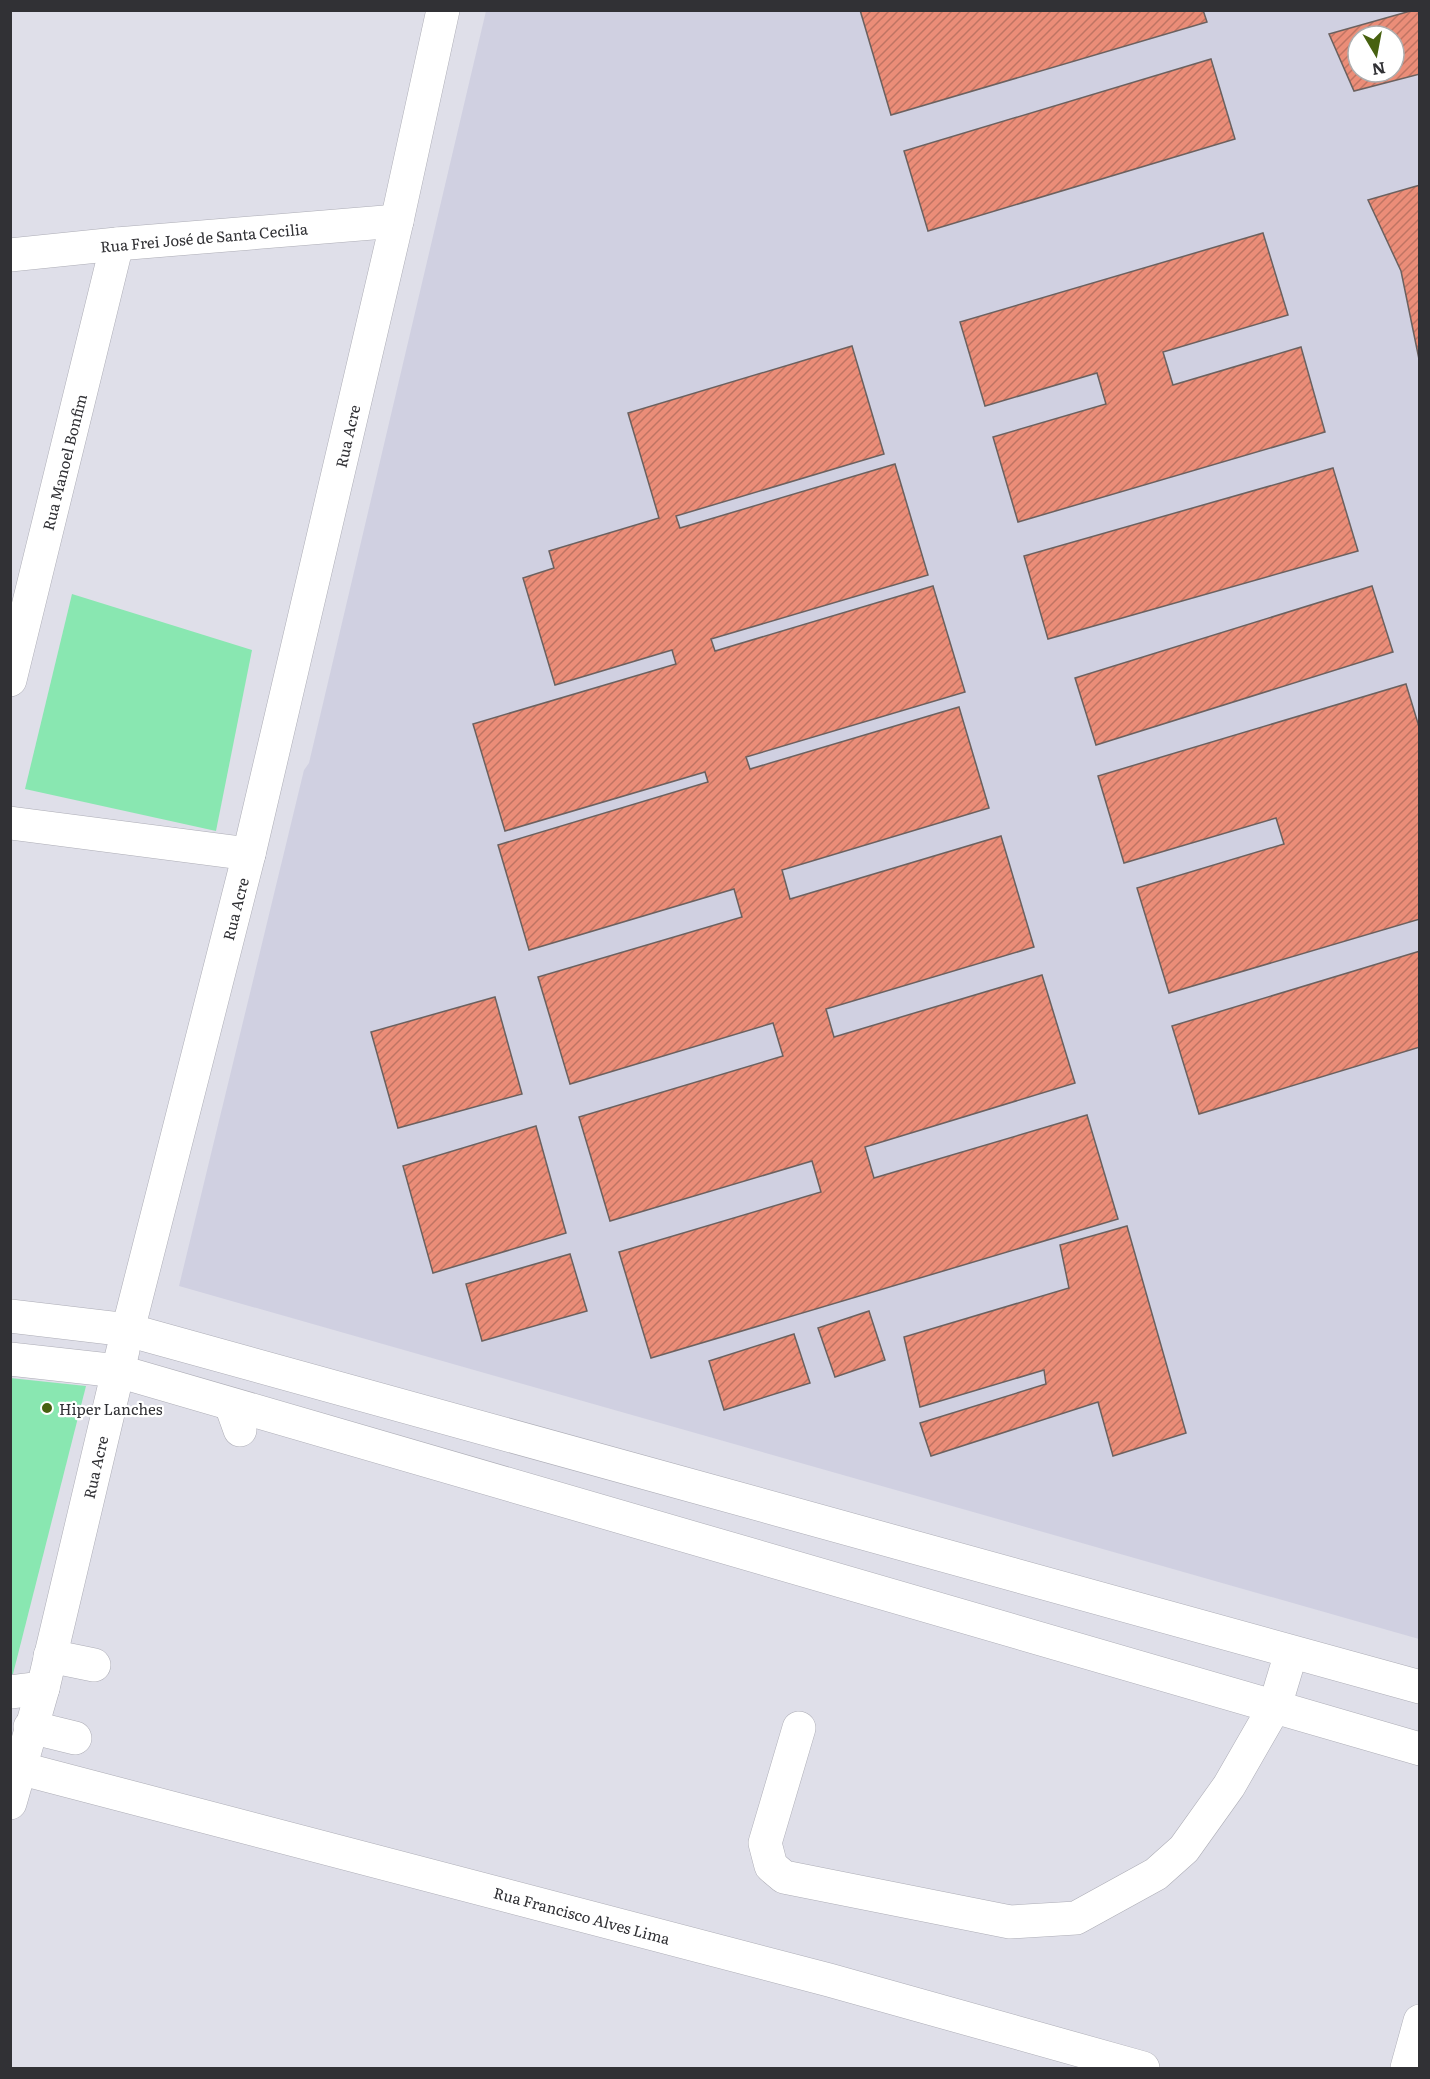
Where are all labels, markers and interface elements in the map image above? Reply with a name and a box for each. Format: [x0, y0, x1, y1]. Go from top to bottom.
north arrow [1346, 24, 1406, 84]
text: N [1370, 57, 1387, 83]
street label: Rua Frei José de Santa Cecilia [99, 216, 310, 258]
street label: Rua Manoel Bonfim [36, 391, 92, 533]
street label: Rua Acre [329, 402, 365, 470]
street label: Rua Acre [216, 875, 254, 943]
place label: Hiper Lanches [59, 1397, 163, 1420]
marker: Hiper Lanches [40, 1401, 54, 1415]
street label: Rua Acre [77, 1433, 113, 1501]
street label: Rua Francisco Alves Lima [491, 1880, 674, 1950]

